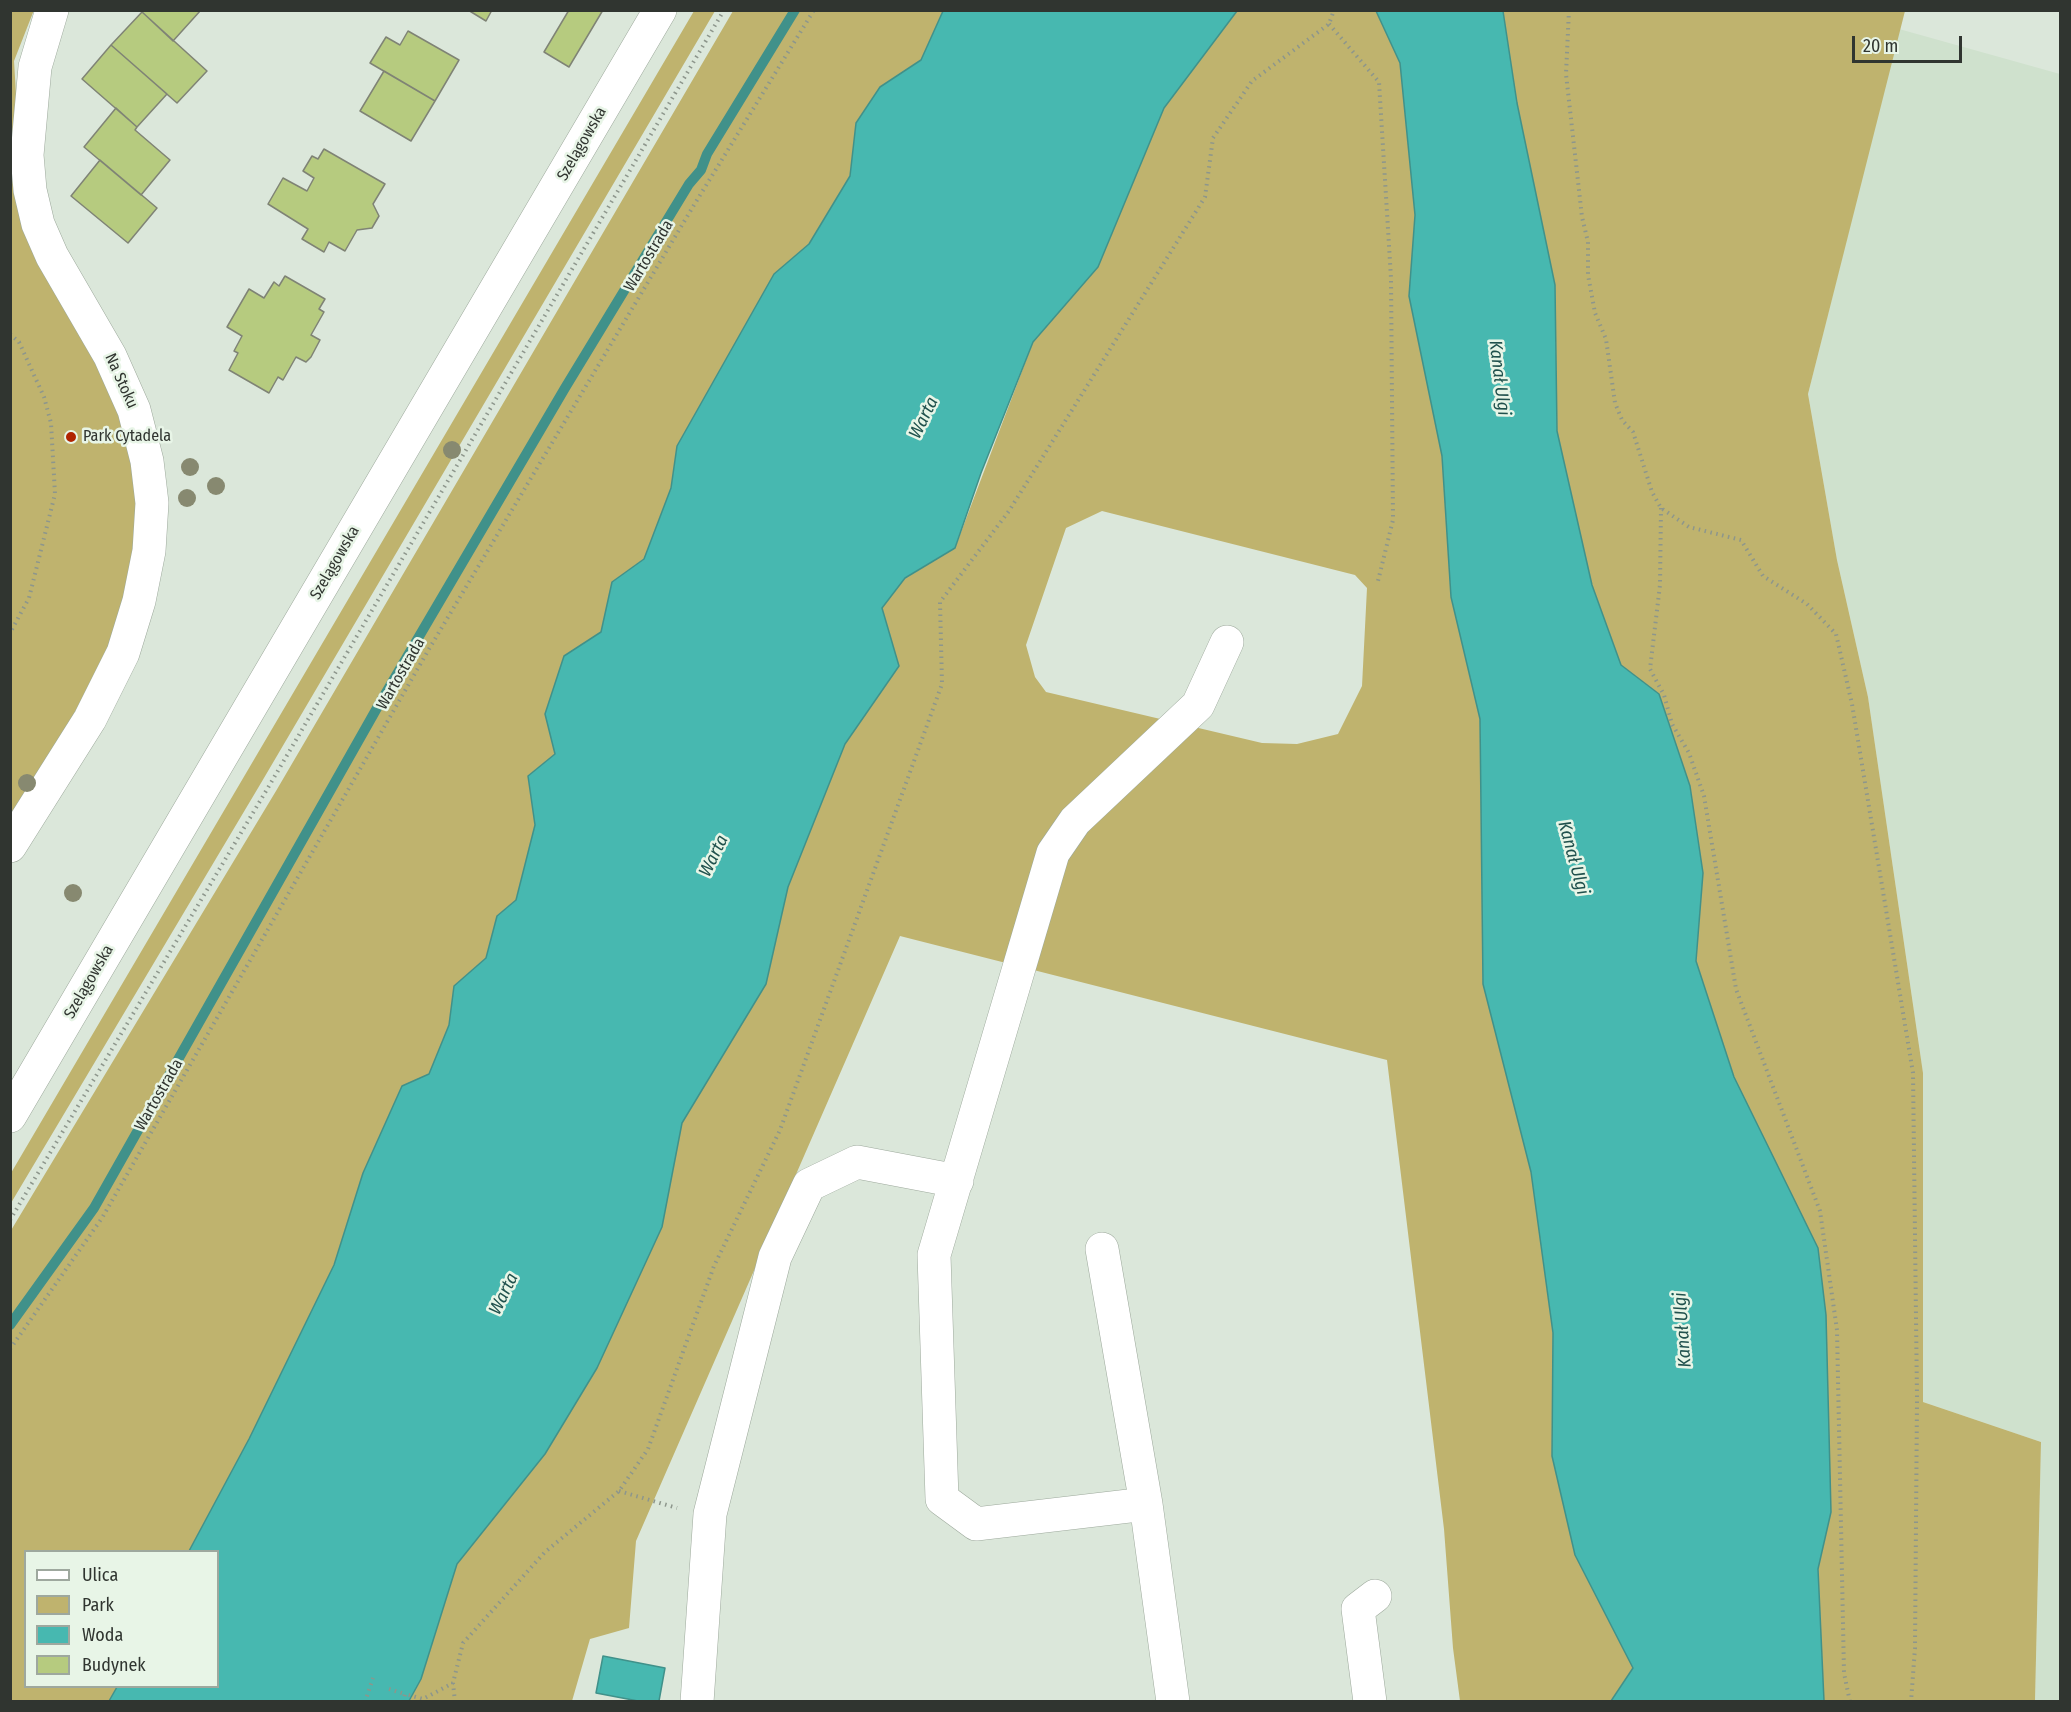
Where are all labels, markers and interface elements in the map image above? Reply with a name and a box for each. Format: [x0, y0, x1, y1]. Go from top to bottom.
scale bar [1855, 24, 1964, 62]
text: 20 m [1863, 35, 1898, 57]
street label: Szelągowska [553, 104, 611, 184]
street label: Wartostrada [620, 217, 678, 295]
water label: Kanał Ulgi [1484, 339, 1514, 417]
street label: Na Stoku [100, 350, 142, 412]
water label: Warta [905, 394, 943, 442]
place label: Park Cytadela [83, 427, 171, 447]
marker: Park Cytadela [64, 430, 78, 444]
street label: Szelągowska [306, 523, 364, 603]
street label: Wartostrada [373, 635, 429, 713]
water label: Kanał Ulgi [1553, 819, 1593, 897]
water label: Warta [695, 832, 733, 880]
street label: Szelągowska [60, 942, 118, 1022]
street label: Wartostrada [131, 1056, 187, 1134]
water label: Warta [485, 1270, 523, 1318]
water label: Kanał Ulgi [1670, 1292, 1696, 1368]
legend [24, 1550, 219, 1688]
text: Ulica [82, 1564, 118, 1586]
text: Park [82, 1594, 114, 1616]
text: Woda [82, 1624, 123, 1646]
text: Budynek [82, 1654, 146, 1676]

